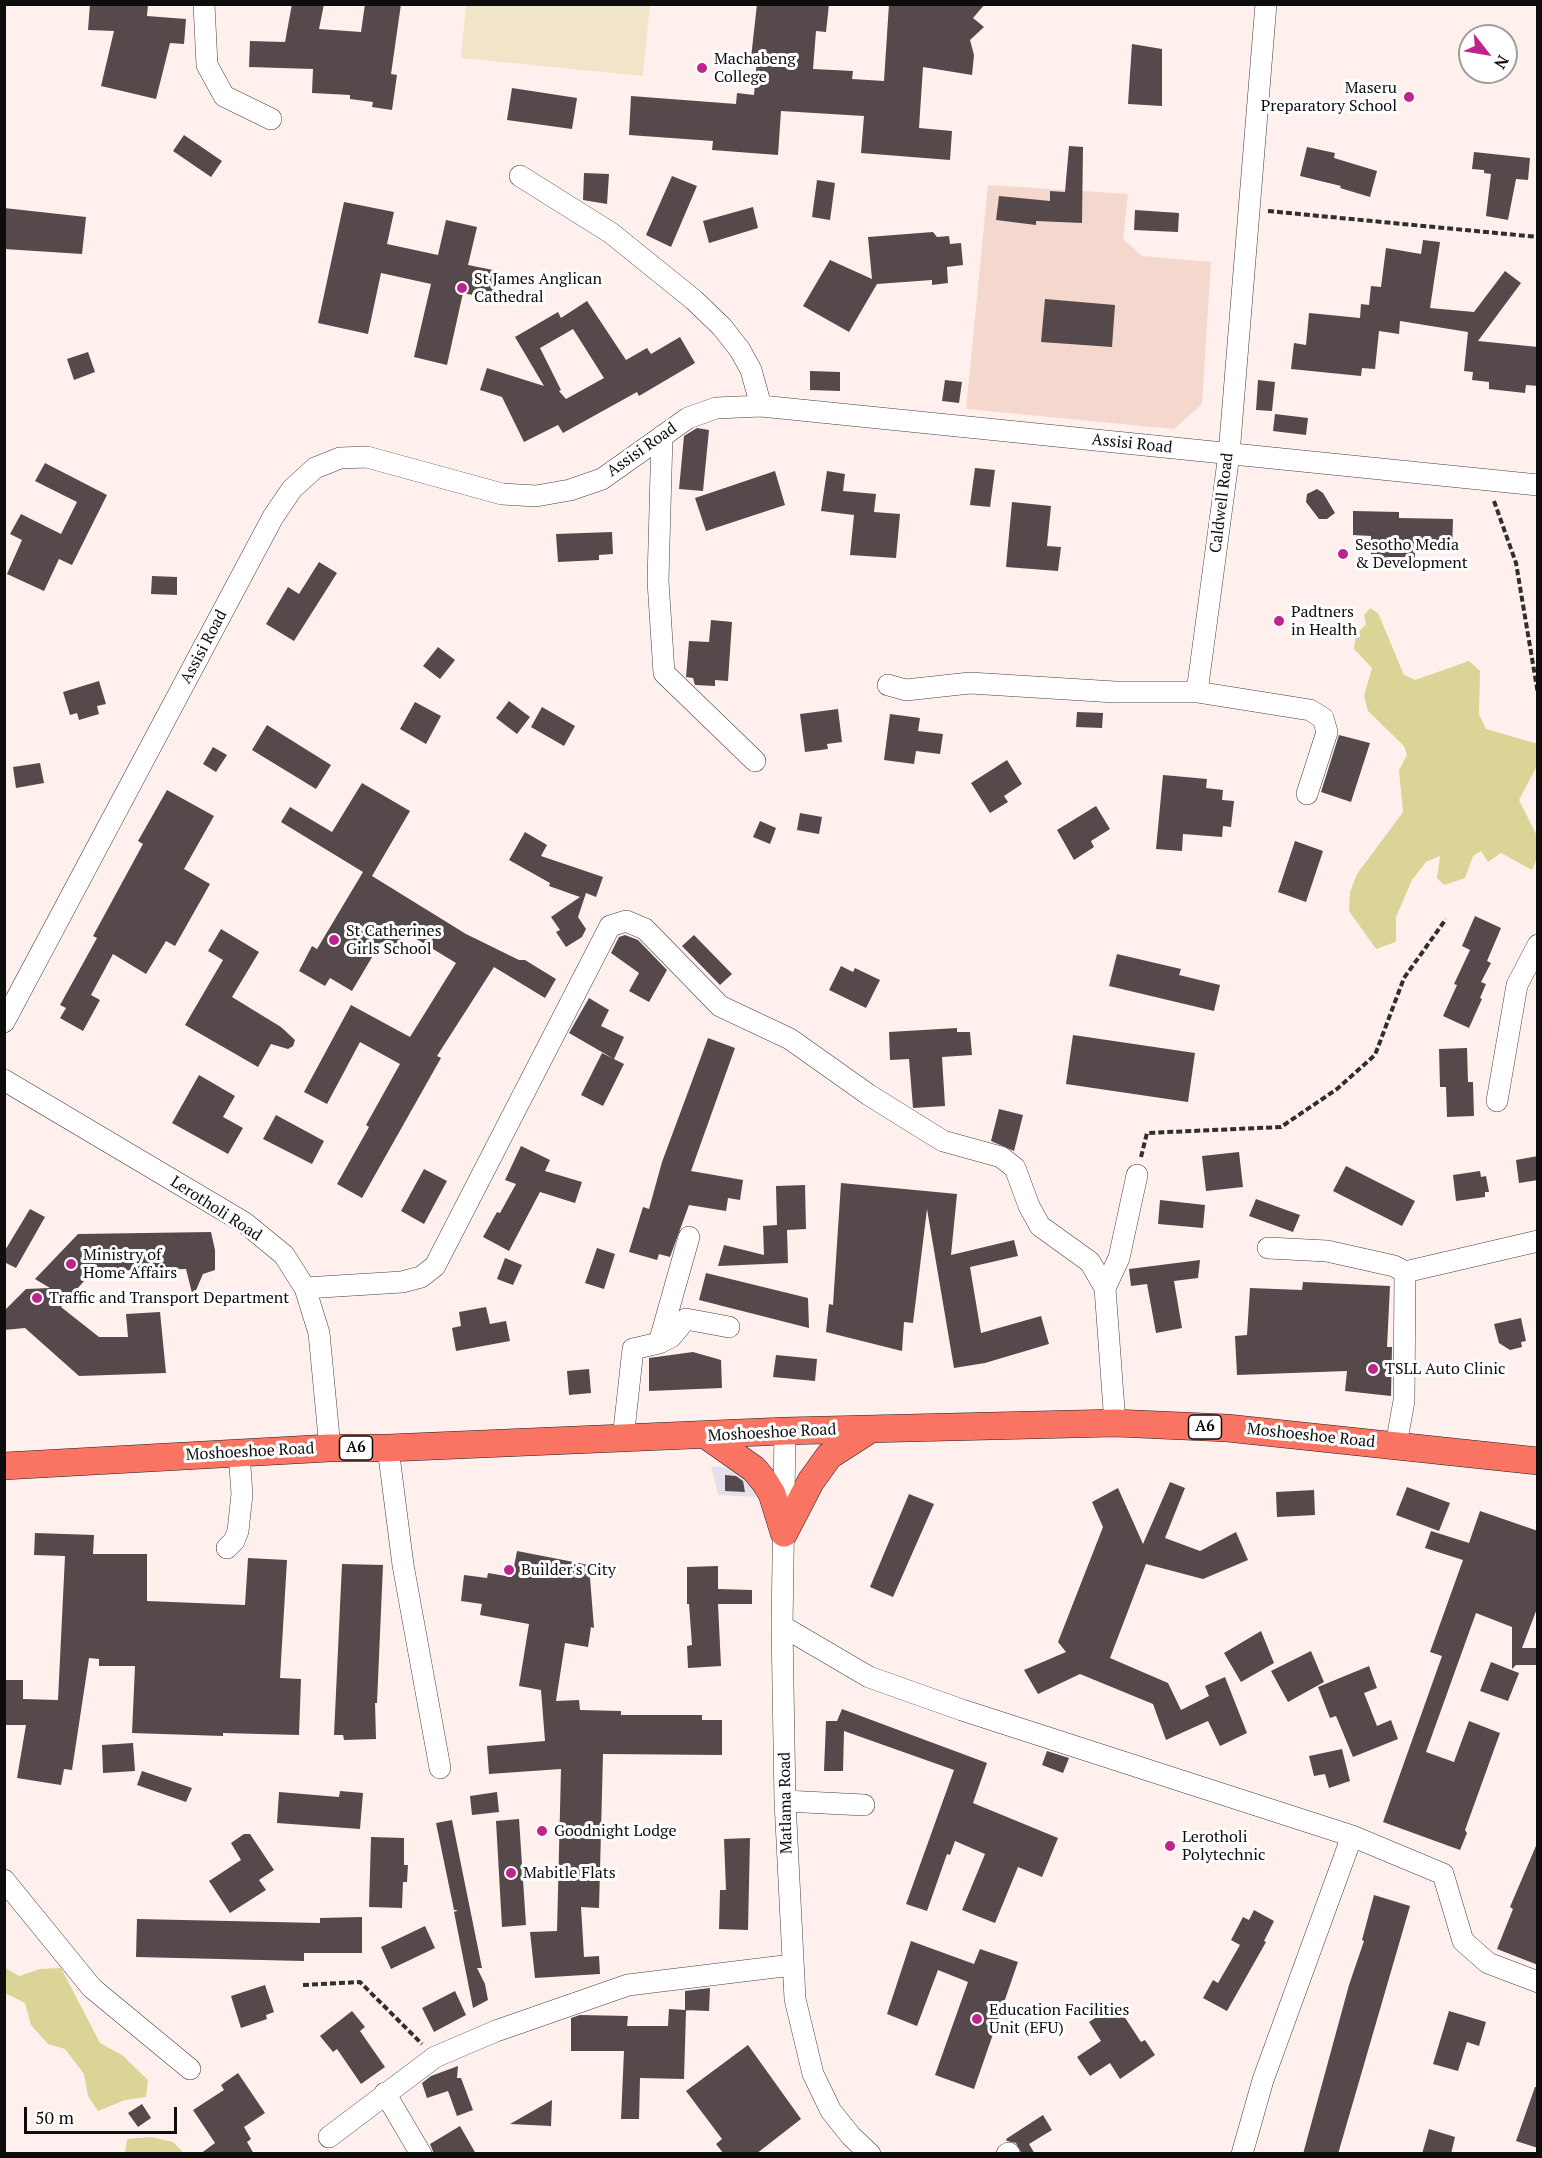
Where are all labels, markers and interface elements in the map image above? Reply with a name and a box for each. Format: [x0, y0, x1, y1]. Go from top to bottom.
north arrow [1458, 24, 1518, 84]
place label: Machabeng College [714, 49, 796, 87]
text: N [1489, 51, 1514, 73]
marker: Machabeng College [695, 61, 709, 75]
place label: Maseru Preparatory School [1261, 78, 1397, 116]
marker: Maseru Preparatory School [1402, 90, 1416, 104]
place label: St James Anglican Cathedral [474, 269, 602, 307]
marker: St James Anglican Cathedral [455, 281, 469, 295]
street label: Assisi Road [603, 419, 681, 481]
street label: Assisi Road [1091, 430, 1173, 458]
street label: Caldwell Road [1206, 452, 1238, 554]
place label: Sesotho Media & Development [1355, 535, 1468, 573]
marker: Sesotho Media & Development [1336, 547, 1350, 561]
place label: Padtners in Health [1291, 602, 1357, 640]
street label: Assisi Road [177, 607, 231, 687]
marker: Padtners in Health [1272, 614, 1286, 628]
place label: St Catherines Girls School [346, 921, 442, 959]
marker: St Catherines Girls School [327, 933, 341, 947]
street label: Lerotholi Road [167, 1172, 265, 1246]
place label: Ministry of Home Affairs [83, 1245, 177, 1283]
marker: Ministry of Home Affairs [64, 1257, 78, 1271]
place label: Traffic and Transport Department [49, 1288, 289, 1308]
marker: Traffic and Transport Department [30, 1291, 44, 1305]
place label: TSLL Auto Clinic [1385, 1359, 1505, 1379]
marker: TSLL Auto Clinic [1366, 1362, 1380, 1376]
road number: A6 [1188, 1415, 1222, 1439]
street label: Moshoeshoe Road [707, 1420, 837, 1446]
street label: Moshoeshoe Road [1246, 1420, 1376, 1452]
road number: A6 [340, 1436, 372, 1460]
street label: Moshoeshoe Road [185, 1439, 315, 1465]
place label: Builder's City [521, 1560, 616, 1580]
marker: Builder's City [502, 1563, 516, 1577]
street label: Matlama Road [776, 1752, 796, 1854]
place label: Goodnight Lodge [554, 1821, 677, 1841]
marker: Goodnight Lodge [535, 1824, 549, 1838]
place label: Lerotholi Polytechnic [1182, 1827, 1265, 1865]
marker: Lerotholi Polytechnic [1163, 1839, 1177, 1853]
place label: Mabitle Flats [523, 1863, 616, 1883]
marker: Mabitle Flats [504, 1866, 518, 1880]
place label: Education Facilities Unit (EFU) [989, 2000, 1129, 2038]
marker: Education Facilities Unit (EFU) [970, 2012, 984, 2026]
scale bar [27, 2095, 180, 2133]
text: 50 m [35, 2105, 74, 2129]

